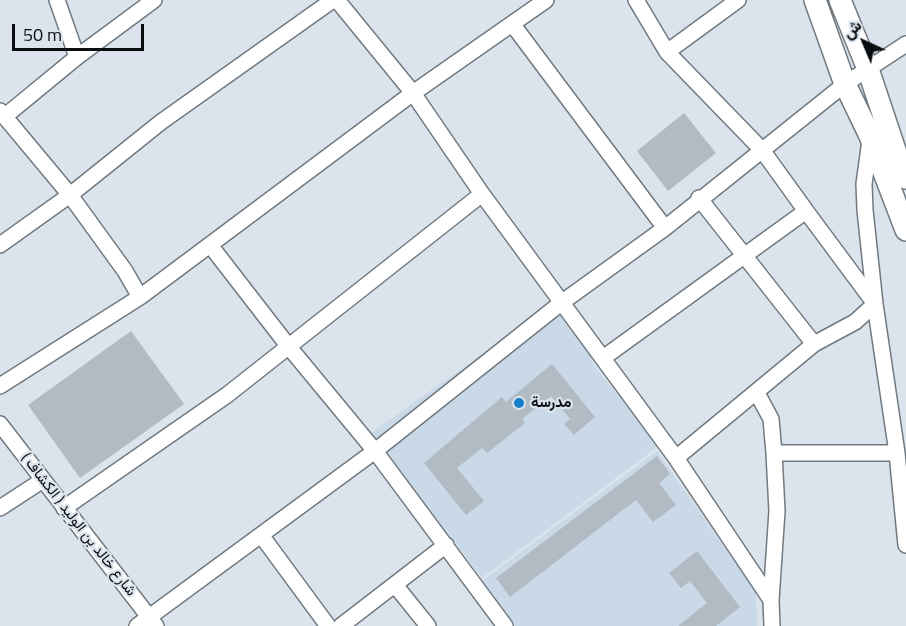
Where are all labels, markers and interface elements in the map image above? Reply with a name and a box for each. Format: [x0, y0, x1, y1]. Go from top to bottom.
scale bar [15, 12, 147, 50]
north arrow [834, 12, 894, 72]
text: ش [836, 14, 867, 44]
text: 50 m [23, 21, 62, 48]
place label: مدرسة [531, 394, 571, 412]
marker: مدرسة [512, 396, 526, 410]
street label: شارع خالد بن الوليد ( الكشاف ) [17, 450, 139, 600]

